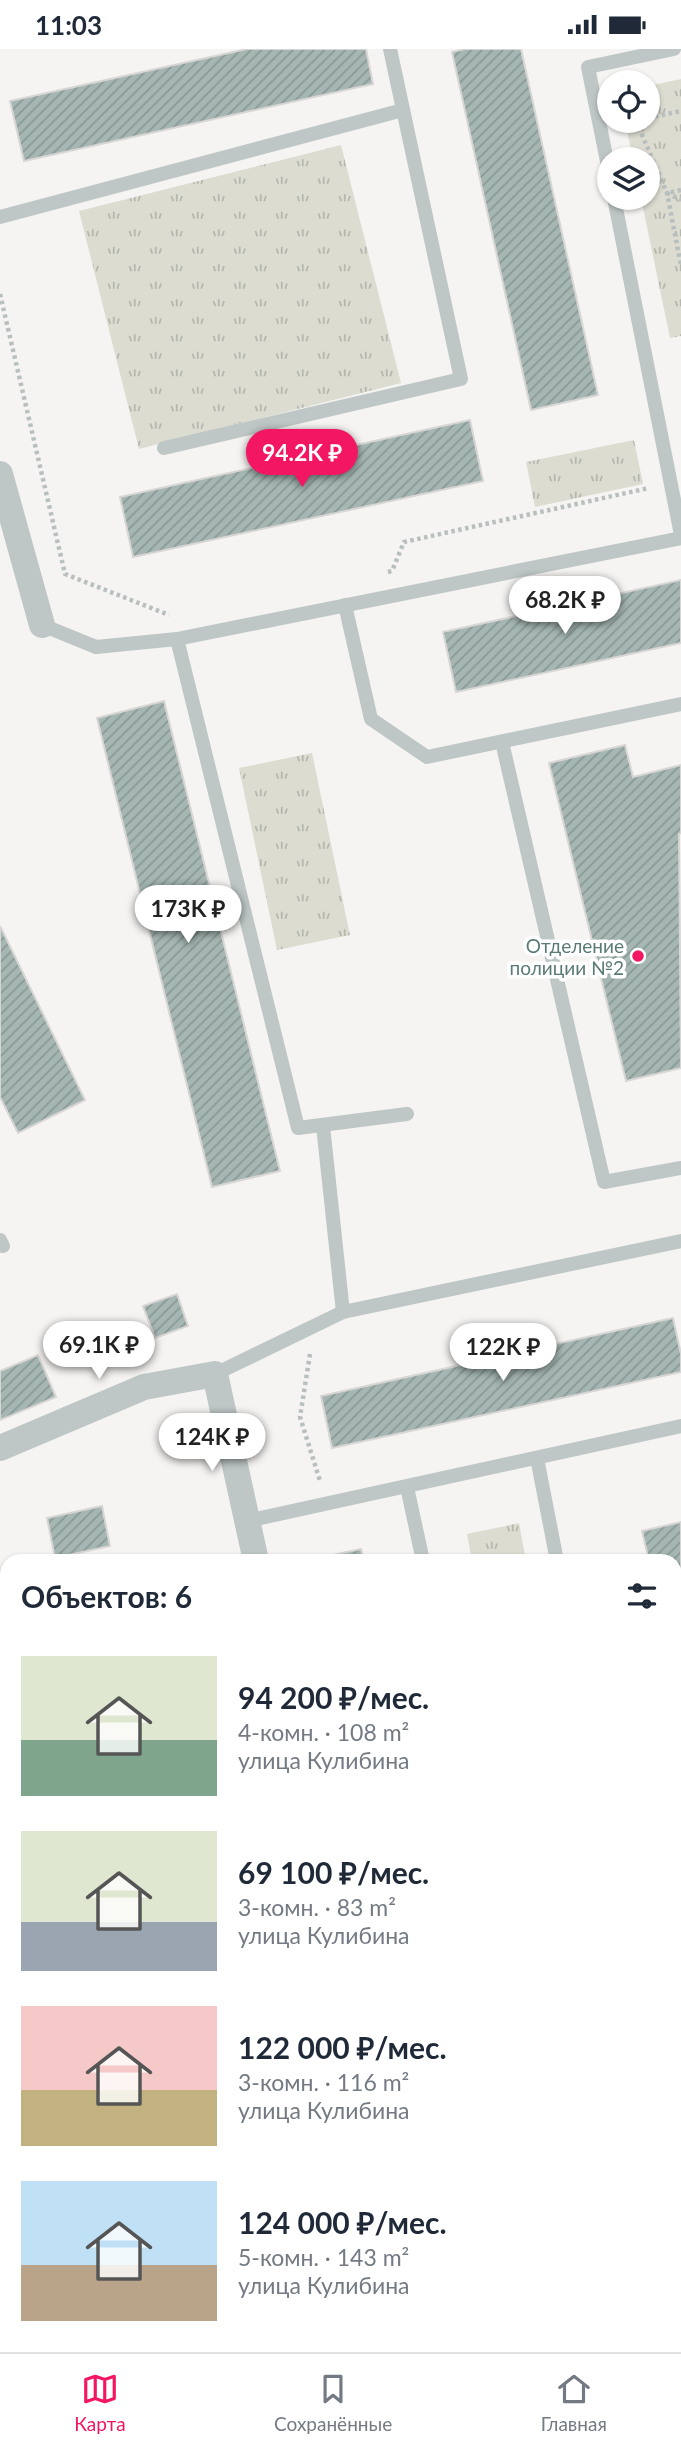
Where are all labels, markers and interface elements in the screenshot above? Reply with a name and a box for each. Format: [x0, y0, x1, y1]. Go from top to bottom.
text: 11:03 [35, 9, 102, 41]
map controls [597, 70, 660, 210]
button: locate [597, 70, 660, 133]
button: layers [597, 147, 660, 210]
pin: 94.2K ₽ [237, 429, 367, 489]
text: 94.2K ₽ [262, 438, 342, 466]
pin: 68.2K ₽ [500, 577, 630, 636]
text: 68.2K ₽ [525, 585, 605, 613]
pin: 173K ₽ [131, 885, 245, 945]
text: 173K ₽ [151, 894, 225, 922]
place label: Отделение полиции №2 [510, 934, 624, 979]
marker: Отделение полиции №2 [630, 948, 646, 964]
pin: 69.1K ₽ [34, 1321, 164, 1381]
pin: 122K ₽ [446, 1323, 560, 1383]
text: 69.1K ₽ [59, 1330, 139, 1358]
text: 122K ₽ [466, 1332, 540, 1360]
pin: 124K ₽ [155, 1413, 269, 1473]
text: 124K ₽ [175, 1422, 249, 1450]
icon: filters [623, 1577, 661, 1615]
text: Объектов: 6 [21, 1578, 192, 1614]
text: 94 200 ₽/мес. [238, 1679, 429, 1715]
icon: home [77, 1684, 161, 1768]
text: 4-комн. · 108 m² [238, 1718, 409, 1746]
text: улица Кулибина [238, 1746, 410, 1774]
text: 69 100 ₽/мес. [238, 1854, 429, 1890]
icon: home [77, 1859, 161, 1943]
text: 3-комн. · 83 m² [238, 1893, 396, 1921]
text: улица Кулибина [238, 1921, 410, 1949]
text: 122 000 ₽/мес. [238, 2029, 447, 2065]
icon: home [77, 2034, 161, 2118]
text: 3-комн. · 116 m² [238, 2068, 409, 2096]
text: улица Кулибина [238, 2096, 410, 2124]
text: 124 000 ₽/мес. [238, 2204, 447, 2240]
icon: home [77, 2209, 161, 2293]
text: 5-комн. · 143 m² [238, 2243, 409, 2271]
text: улица Кулибина [238, 2271, 410, 2299]
tab: Карта [74, 2370, 126, 2435]
tab: Сохранённые [274, 2370, 392, 2435]
tab: Главная [541, 2370, 607, 2435]

